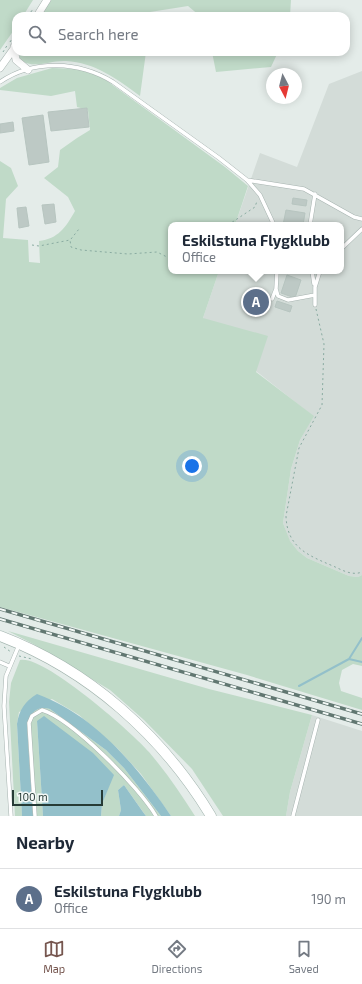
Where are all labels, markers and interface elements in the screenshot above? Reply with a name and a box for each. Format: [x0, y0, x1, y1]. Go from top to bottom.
search box [12, 12, 350, 56]
icon: search [26, 23, 48, 45]
text: Search here [58, 25, 139, 43]
north arrow [266, 68, 302, 104]
popup [168, 222, 344, 274]
text: Eskilstuna Flygklubb [182, 231, 330, 249]
text: Office [182, 249, 216, 265]
pin: A [243, 287, 269, 317]
your location [182, 456, 202, 476]
scale bar [12, 788, 103, 807]
text: 100 m [18, 790, 48, 803]
text: Nearby [16, 832, 74, 852]
text: Eskilstuna Flygklubb [54, 882, 202, 900]
text: A [25, 891, 33, 907]
text: 190 m [311, 891, 346, 907]
text: Office [54, 900, 88, 916]
tab: Map [43, 938, 65, 975]
tab: Directions [152, 938, 202, 975]
tab: Saved [289, 938, 319, 975]

